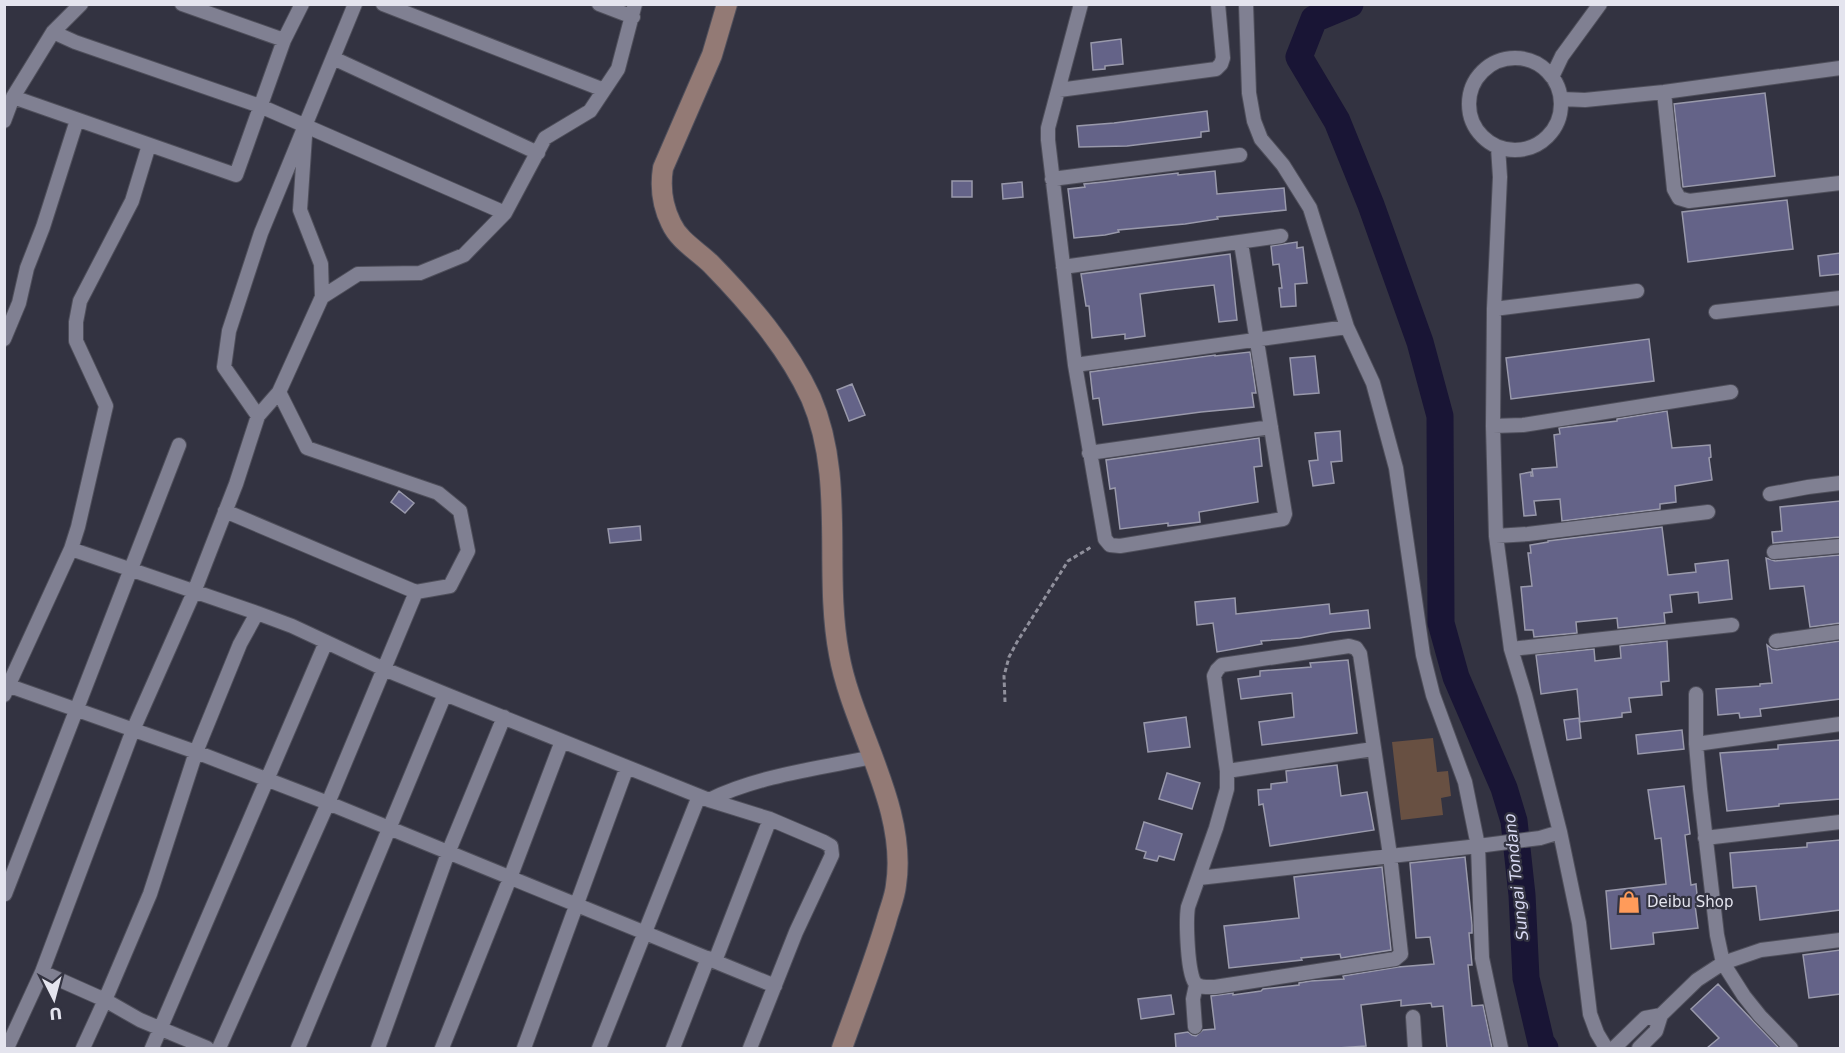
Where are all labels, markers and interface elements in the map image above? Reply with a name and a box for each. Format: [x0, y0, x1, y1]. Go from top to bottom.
water label: Sungai Tondano [1500, 812, 1532, 941]
shop icon: Deibu Shop [1616, 889, 1642, 915]
place label: Deibu Shop [1647, 893, 1733, 911]
north arrow [24, 969, 84, 1029]
text: U [48, 1003, 63, 1024]

